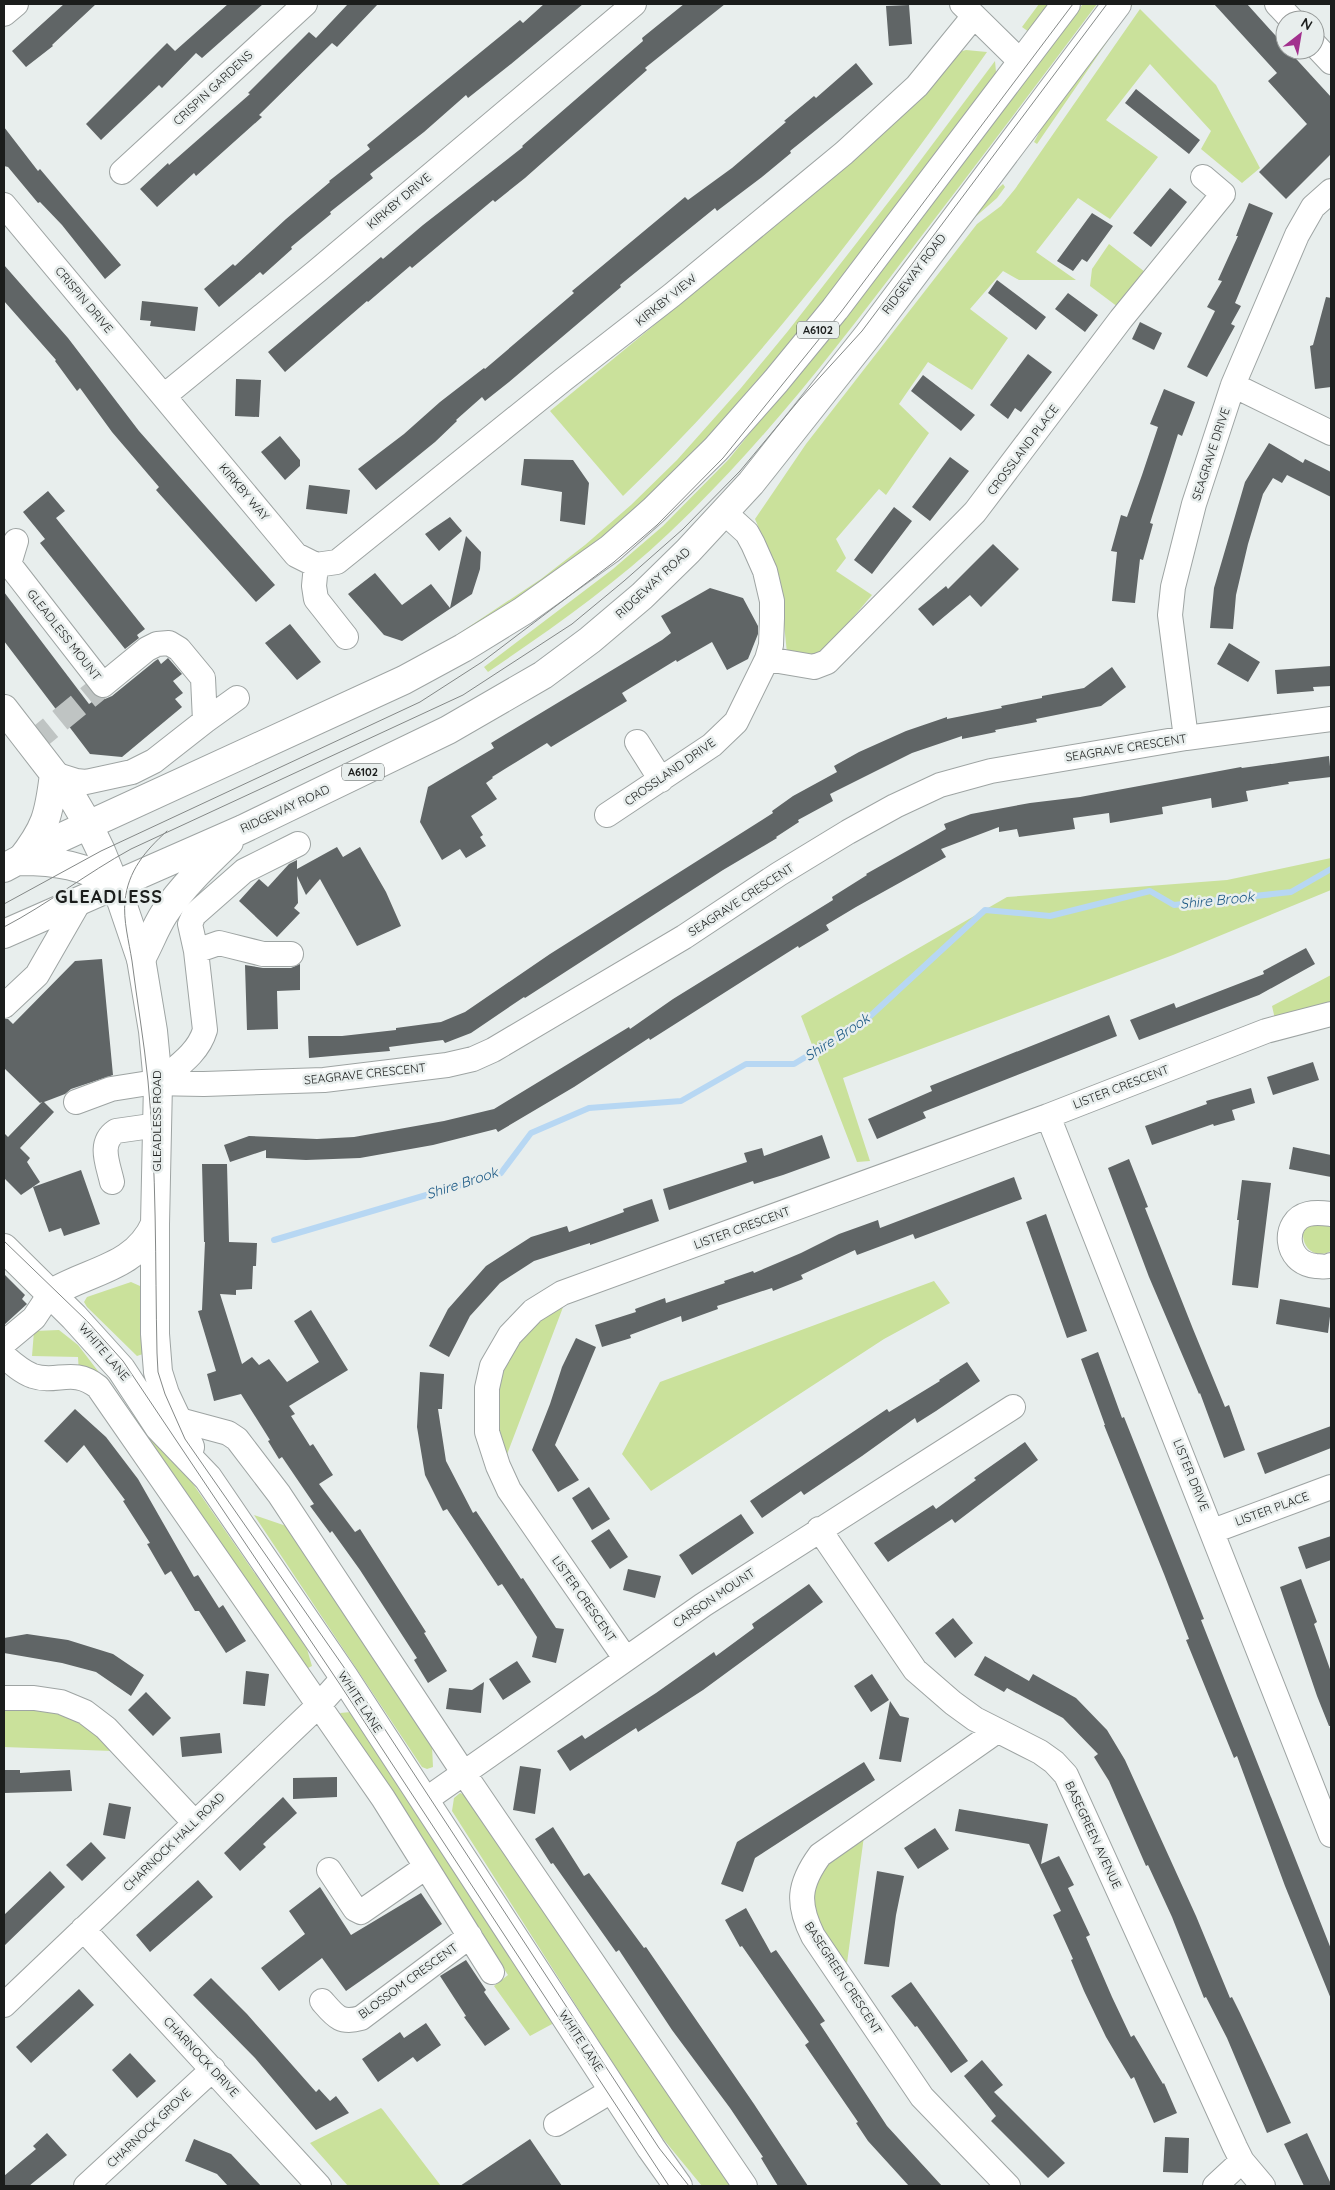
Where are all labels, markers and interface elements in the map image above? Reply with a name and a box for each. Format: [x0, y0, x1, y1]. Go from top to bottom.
north arrow [1275, 10, 1325, 60]
text: N [1298, 13, 1316, 34]
street label: CRISPIN GARDENS [170, 47, 256, 128]
street label: KIRKBY DRIVE [364, 169, 434, 232]
street label: RIDGEWAY ROAD [878, 230, 949, 317]
street label: CRISPIN DRIVE [52, 263, 117, 336]
street label: KIRKBY VIEW [632, 270, 700, 329]
road number: A6102 [797, 322, 839, 338]
street label: CROSSLAND PLACE [984, 401, 1062, 498]
street label: SEAGRAVE DRIVE [1188, 405, 1233, 502]
street label: KIRKBY WAY [216, 460, 273, 524]
street label: RIDGEWAY ROAD [612, 544, 693, 621]
street label: GLEADLESS MOUNT [24, 586, 105, 683]
street label: SEAGRAVE CRESCENT [1064, 731, 1188, 764]
street label: CROSSLAND DRIVE [621, 734, 718, 809]
road number: A6102 [342, 764, 384, 780]
street label: RIDGEWAY ROAD [238, 781, 332, 836]
street label: SEAGRAVE CRESCENT [685, 860, 796, 939]
district label: GLEADLESS [55, 885, 163, 908]
water label: Shire Brook [1179, 887, 1256, 913]
water label: Shire Brook [801, 1008, 874, 1065]
street label: SEAGRAVE CRESCENT [303, 1060, 427, 1087]
street label: LISTER CRESCENT [1071, 1061, 1171, 1112]
street label: GLEADLESS ROAD [149, 1070, 164, 1172]
water label: Shire Brook [424, 1163, 502, 1203]
street label: LISTER CRESCENT [692, 1203, 792, 1252]
street label: WHITE LANE [76, 1320, 133, 1384]
street label: LISTER DRIVE [1170, 1437, 1213, 1513]
street label: LISTER PLACE [1233, 1488, 1311, 1529]
street label: LISTER CRESCENT [549, 1553, 620, 1645]
street label: CARSON MOUNT [670, 1565, 757, 1630]
street label: WHITE LANE [335, 1668, 386, 1735]
street label: BASEGREEN AVENUE [1062, 1779, 1125, 1891]
street label: CHARNOCK HALL ROAD [120, 1789, 228, 1894]
street label: BASEGREEN CRESCENT [801, 1919, 885, 2037]
street label: BLOSSOM CRESCENT [355, 1939, 460, 2022]
street label: WHITE LANE [556, 2007, 607, 2074]
street label: CHARNOCK DRIVE [160, 2014, 242, 2100]
street label: CHARNOCK GROVE [103, 2085, 194, 2170]

